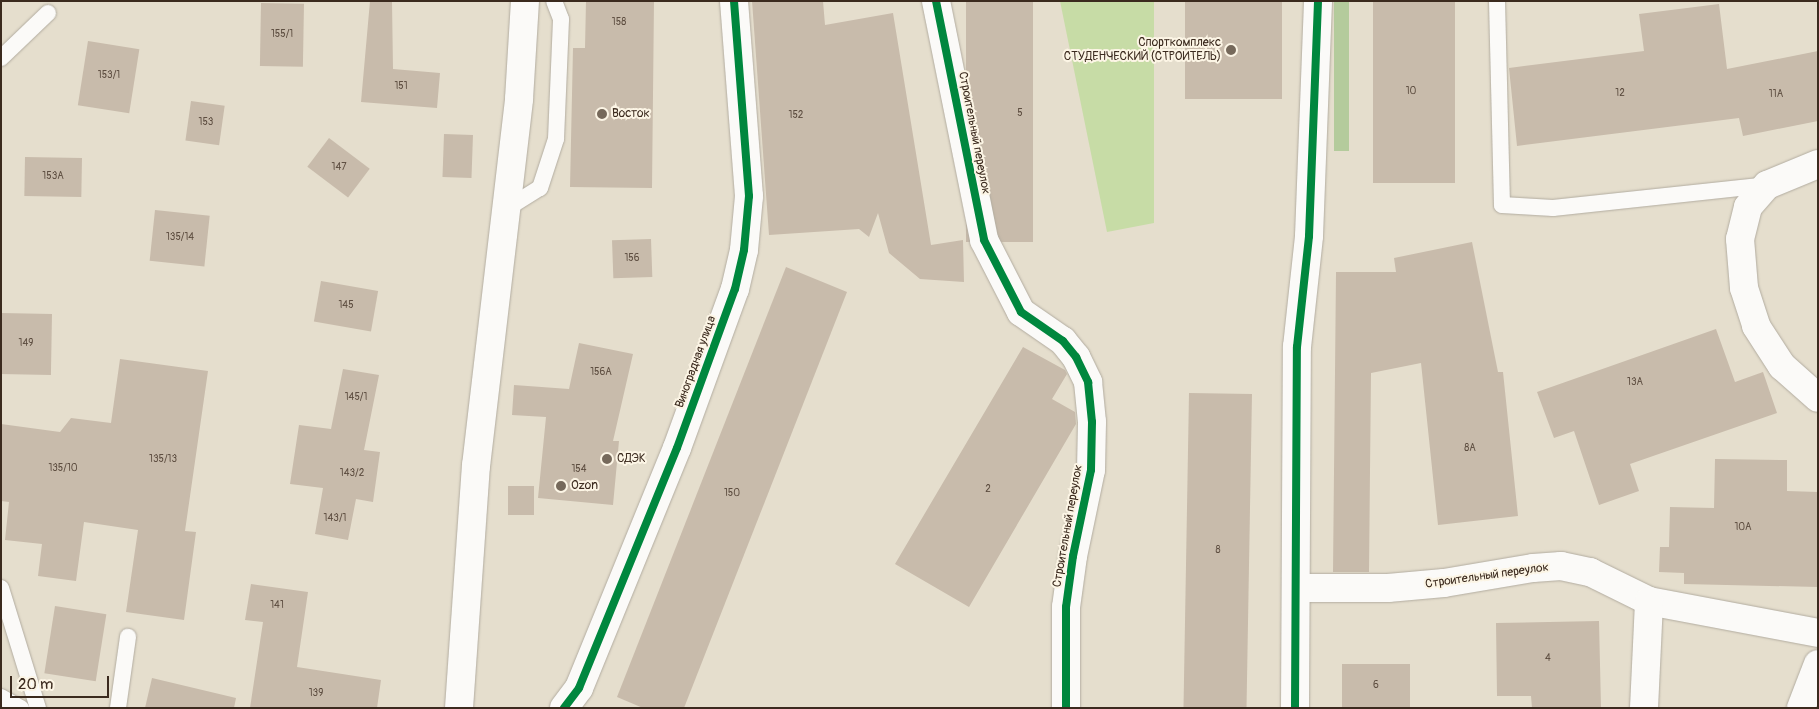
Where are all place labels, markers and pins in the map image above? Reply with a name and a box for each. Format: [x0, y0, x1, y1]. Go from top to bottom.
place label: Спорткомплекс СТУДЕНЧЕСКИЙ (СТРОИТЕЛЬ) [1064, 36, 1221, 64]
marker: Спорткомплекс СТУДЕНЧЕСКИЙ (СТРОИТЕЛЬ) [1225, 44, 1237, 56]
place label: Восток [612, 107, 650, 121]
marker: Восток [596, 108, 608, 120]
place label: СДЭК [617, 452, 646, 466]
marker: СДЭК [601, 453, 613, 465]
place label: Ozon [571, 479, 598, 493]
marker: Ozon [555, 480, 567, 492]

